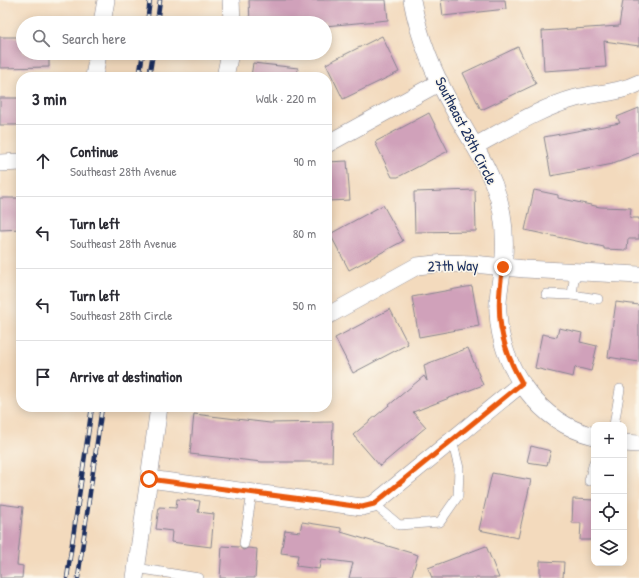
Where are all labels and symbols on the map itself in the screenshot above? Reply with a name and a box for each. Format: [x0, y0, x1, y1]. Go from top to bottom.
street label: Southeast 28th Circle [430, 73, 503, 188]
street label: 27th Way [427, 255, 479, 276]
route end [494, 258, 512, 276]
route start [140, 470, 158, 488]

